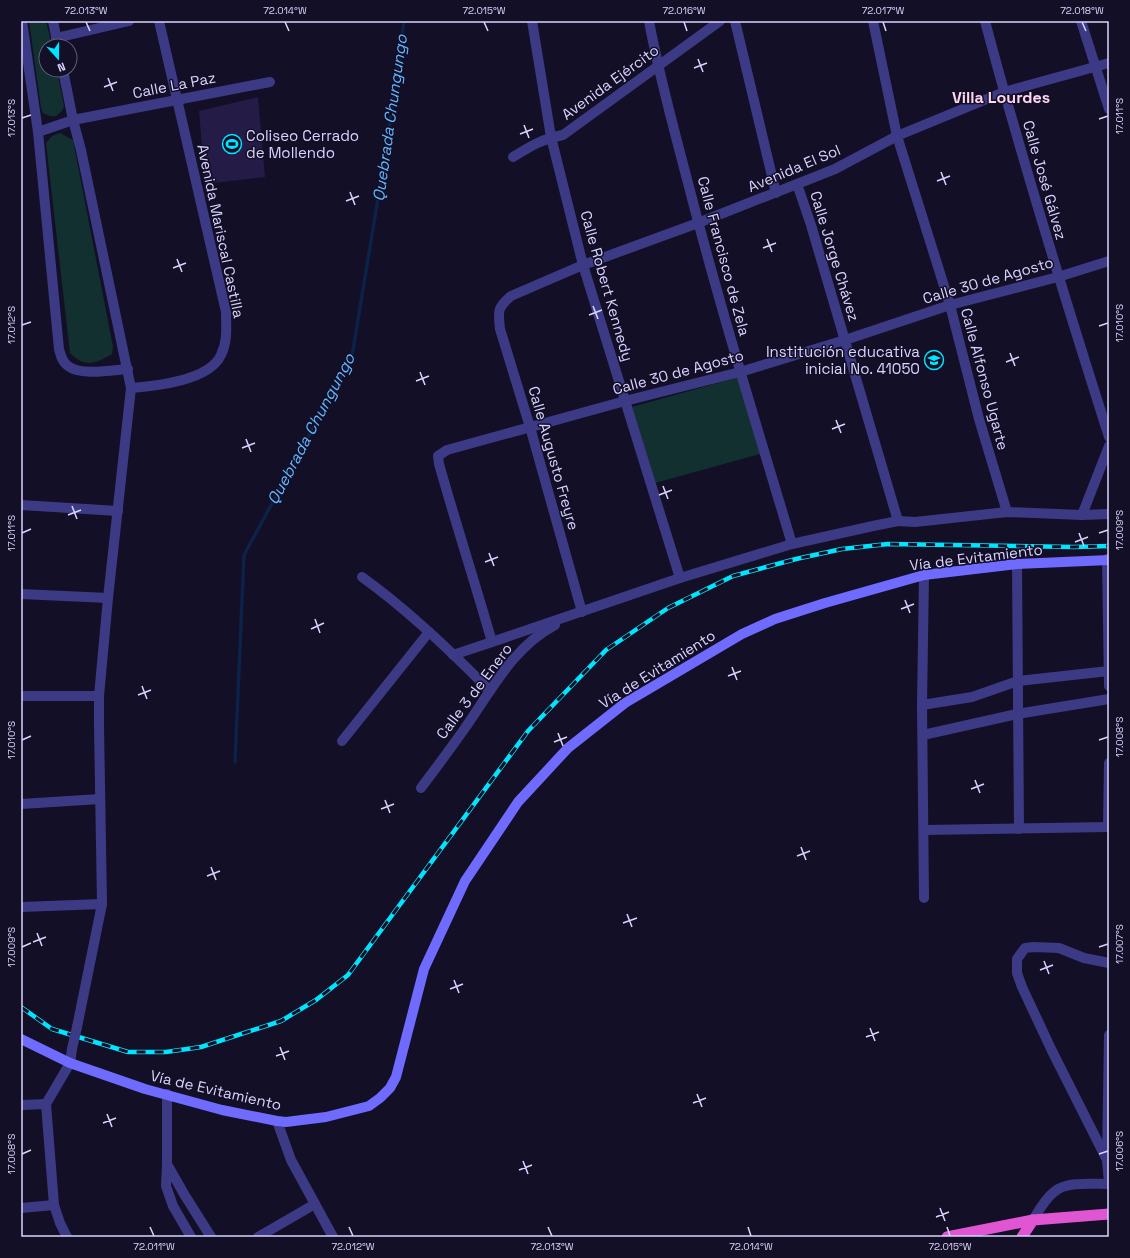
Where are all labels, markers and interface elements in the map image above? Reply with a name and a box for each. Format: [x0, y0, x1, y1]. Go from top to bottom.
text: 72.013°W [64, 4, 108, 17]
text: 72.014°W [263, 4, 307, 17]
text: 72.015°W [462, 4, 506, 17]
text: 72.016°W [662, 4, 706, 17]
text: 72.017°W [862, 4, 905, 17]
text: 72.018°W [1060, 4, 1104, 17]
water label: Quebrada Chungungo [368, 32, 412, 203]
north arrow [38, 38, 78, 78]
street label: Avenida Ejército [558, 40, 662, 124]
text: N [56, 59, 68, 75]
street label: Calle La Paz [131, 68, 217, 102]
district label: Villa Lourdes [952, 87, 1050, 108]
text: 17.011°S [1113, 98, 1126, 134]
text: 17.013°S [5, 99, 18, 137]
street label: Calle José Gálvez [1019, 118, 1071, 242]
place label: Coliseo Cerrado de Mollendo [246, 126, 359, 162]
sports icon: Coliseo Cerrado de Mollendo [221, 133, 243, 155]
street label: Avenida El Sol [745, 140, 843, 196]
street label: Avenida Mariscal Castilla [193, 142, 249, 320]
street label: Calle Francisco de Zela [694, 174, 755, 338]
street label: Calle Jorge Chávez [806, 189, 864, 323]
street label: Calle Robert Kennedy [576, 208, 638, 364]
street label: Calle 30 de Agosto [920, 252, 1056, 308]
text: 17.010°S [1113, 304, 1126, 342]
text: 17.012°S [5, 306, 18, 344]
street label: Calle Alfonso Ugarte [957, 306, 1013, 452]
place label: Institución educativa inicial No. 41050 [766, 342, 920, 378]
street label: Calle 30 de Agosto [610, 345, 746, 399]
water label: Quebrada Chungungo [262, 349, 360, 508]
school or university icon: Institución educativa inicial No. 41050 [923, 349, 945, 371]
street label: Calle Augusto Freyre [524, 384, 584, 532]
text: 17.009°S [1113, 510, 1126, 550]
text: 17.011°S [5, 515, 18, 551]
street label: Vía de Evitamiento [908, 539, 1044, 575]
street label: Vía de Evitamiento [595, 625, 719, 713]
street label: Calle 3 de Enero [432, 639, 516, 743]
text: 17.008°S [1113, 717, 1126, 757]
text: 17.010°S [5, 721, 18, 759]
text: 17.007°S [1113, 924, 1126, 964]
text: 17.009°S [5, 927, 18, 967]
street label: Vía de Evitamiento [149, 1066, 283, 1114]
text: 17.006°S [1113, 1131, 1126, 1171]
text: 17.008°S [5, 1134, 18, 1174]
text: 72.011°W [133, 1240, 175, 1253]
text: 72.012°W [331, 1240, 375, 1253]
text: 72.013°W [530, 1240, 574, 1253]
text: 72.014°W [729, 1240, 773, 1253]
text: 72.015°W [928, 1240, 972, 1253]

